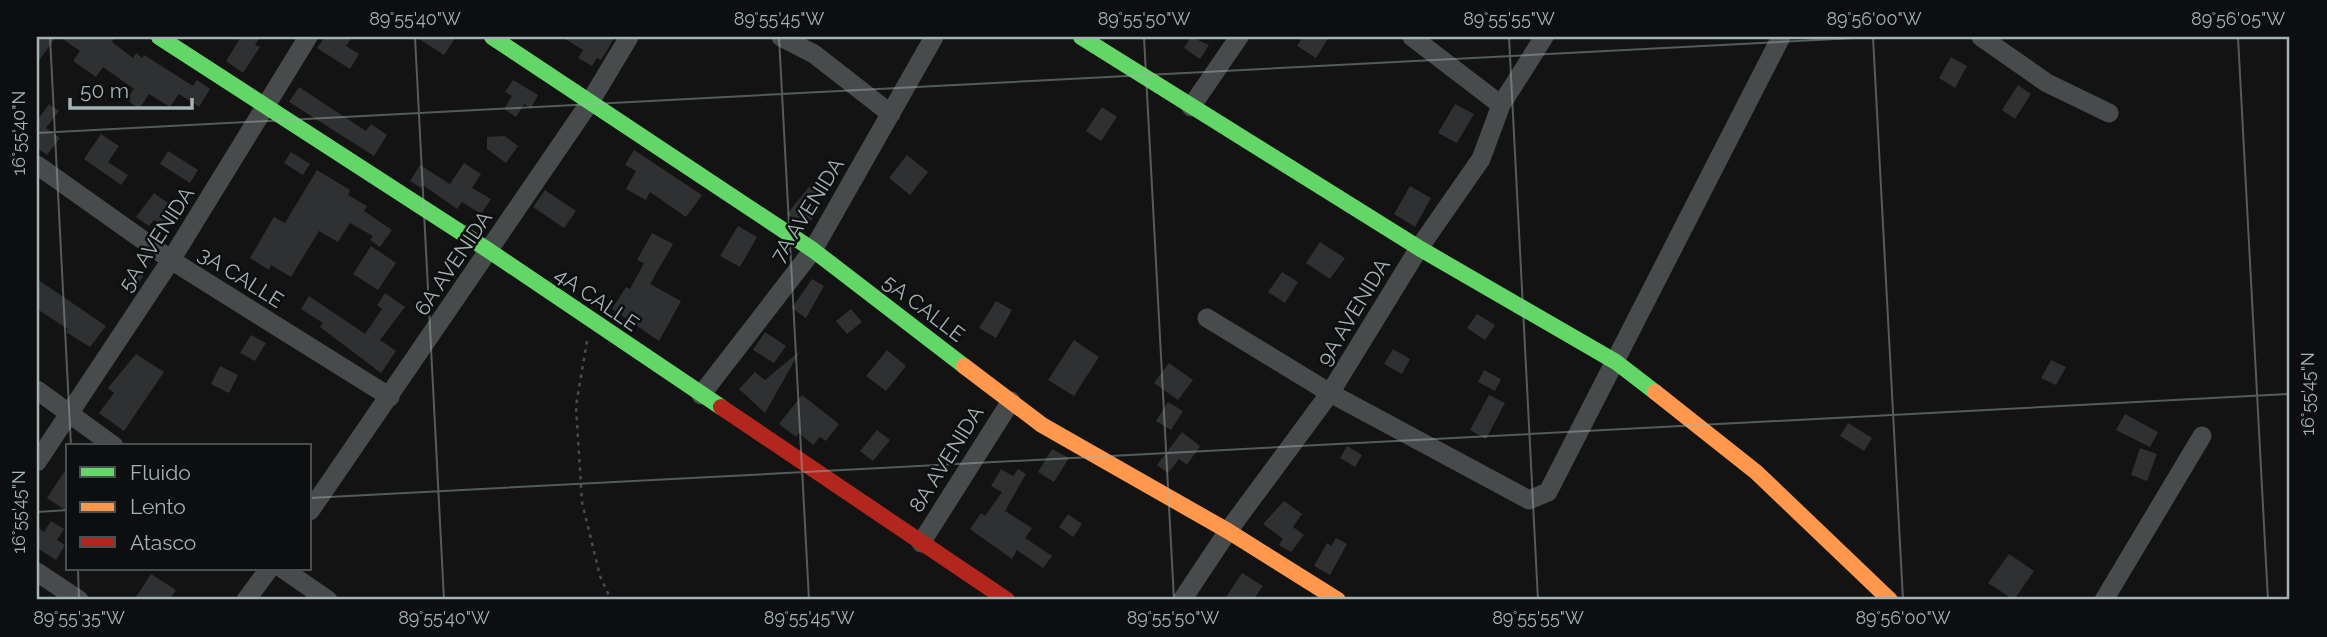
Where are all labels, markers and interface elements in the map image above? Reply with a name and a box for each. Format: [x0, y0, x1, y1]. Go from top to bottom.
text: 89°55'40"W [369, 8, 461, 29]
text: 89°55'45"W [734, 8, 824, 29]
text: 89°55'50"W [1098, 8, 1191, 29]
text: 89°55'55"W [1463, 8, 1555, 29]
text: 89°56'00"W [1826, 8, 1922, 29]
text: 89°56'05"W [2191, 8, 2285, 29]
scale bar [70, 66, 192, 110]
text: 50 m [80, 78, 129, 103]
text: 16°55'40"N [8, 91, 29, 175]
street label: 7A AVENIDA [765, 153, 849, 267]
street label: 5A AVENIDA [113, 182, 199, 296]
street label: 6A AVENIDA [409, 206, 497, 320]
street label: 3A CALLE [194, 241, 288, 313]
street label: 9A AVENIDA [1311, 254, 1395, 370]
street label: 4A CALLE [550, 262, 644, 336]
street label: 5A CALLE [878, 269, 970, 347]
text: 16°55'45"N [2297, 352, 2318, 436]
street label: 8A AVENIDA [903, 401, 989, 517]
legend [66, 444, 312, 570]
text: Fluido [130, 460, 191, 485]
text: 16°55'45"N [8, 470, 29, 554]
text: Lento [130, 494, 186, 519]
text: Atasco [130, 530, 196, 555]
text: 89°55'35"W [33, 607, 125, 628]
text: 89°55'40"W [398, 607, 490, 628]
text: 89°55'45"W [764, 607, 854, 628]
text: 89°55'50"W [1127, 607, 1220, 628]
text: 89°55'55"W [1492, 607, 1584, 628]
text: 89°56'00"W [1855, 607, 1951, 628]

